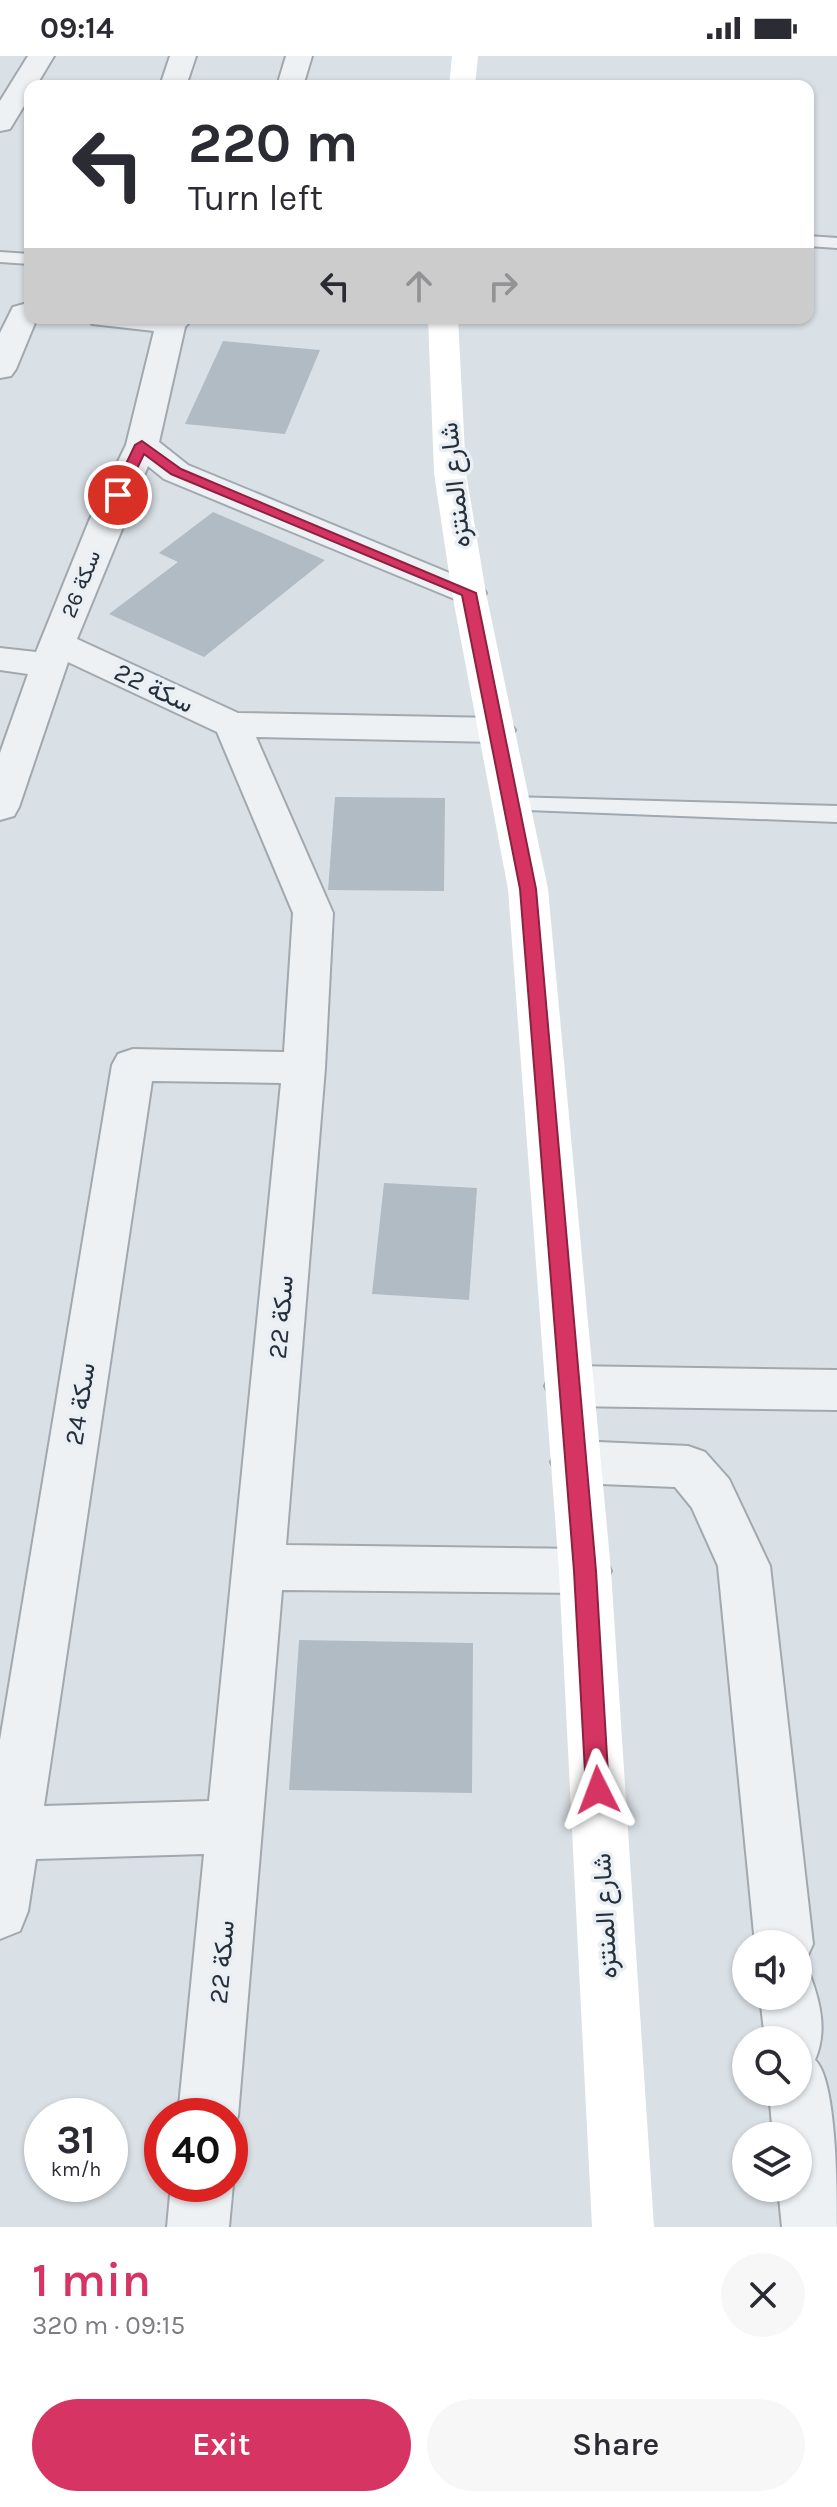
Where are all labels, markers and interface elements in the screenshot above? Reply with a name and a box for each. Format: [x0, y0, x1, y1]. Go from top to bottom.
text: 09:14 [40, 10, 114, 46]
text: 220 m [188, 110, 359, 175]
icon: left [56, 112, 160, 216]
text: Turn left [188, 177, 323, 219]
icon: left [313, 264, 357, 308]
icon: ahead [397, 264, 441, 308]
icon: right [481, 264, 525, 308]
street label: شارع المنتزه [433, 421, 479, 549]
pin [84, 461, 152, 529]
icon: arrive [96, 473, 140, 517]
street label: سكة 26 [56, 546, 106, 622]
street label: سكة 22 [110, 656, 198, 720]
street label: سكة 22 [262, 1274, 300, 1360]
street label: سكة 24 [58, 1361, 102, 1447]
position arrow [556, 1748, 640, 1832]
street label: شارع المنتزه [586, 1852, 626, 1980]
street label: سكة 22 [203, 1919, 241, 2005]
map controls [732, 1930, 812, 2202]
button: sound [732, 1930, 812, 2010]
button: search [732, 2026, 812, 2106]
speed limit sign: 40 [144, 2098, 248, 2202]
text: 31 [56, 2116, 96, 2163]
button: layers [732, 2122, 812, 2202]
text: km/h [51, 2158, 101, 2181]
text: 1 min [32, 2252, 151, 2308]
button: close [721, 2253, 805, 2337]
text: 320 m · 09:15 [32, 2310, 185, 2341]
button: Exit [32, 2399, 411, 2491]
button: Share [427, 2399, 805, 2491]

